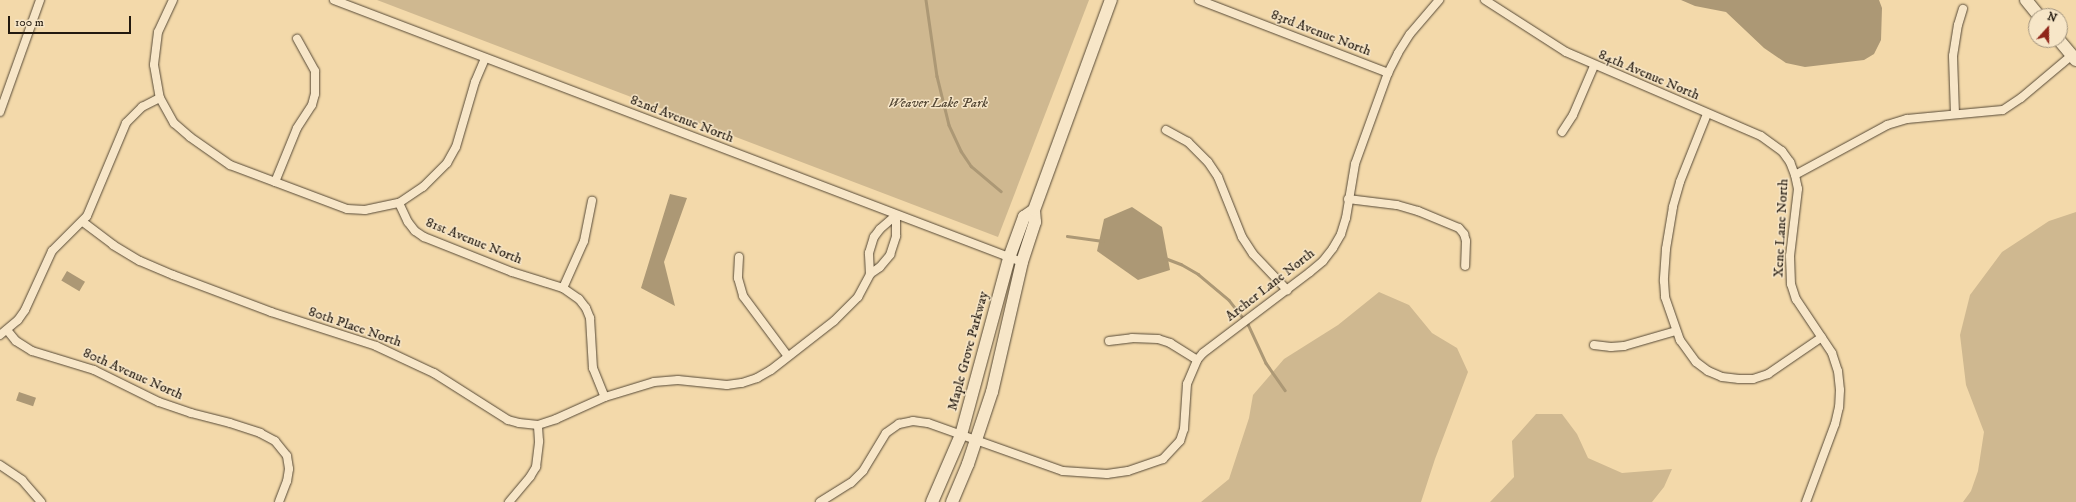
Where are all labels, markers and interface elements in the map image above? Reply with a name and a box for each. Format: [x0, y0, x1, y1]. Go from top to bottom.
street label: 83rd Avenue North [1269, 6, 1373, 60]
scale bar [10, 8, 133, 34]
north arrow [2028, 8, 2068, 48]
text: N [2045, 10, 2059, 26]
text: 100 m [15, 15, 44, 30]
street label: 84th Avenue North [1596, 46, 1702, 104]
street label: 82nd Avenue North [628, 92, 736, 146]
park label: Weaver Lake Park [888, 95, 988, 111]
street label: Xene Lane North [1770, 178, 1792, 278]
street label: 81st Avenue North [423, 214, 525, 268]
street label: Archer Lane North [1222, 245, 1318, 325]
street label: Maple Grove Parkway [944, 289, 992, 413]
street label: 80th Place North [306, 303, 404, 351]
street label: 80th Avenue North [80, 344, 186, 404]

